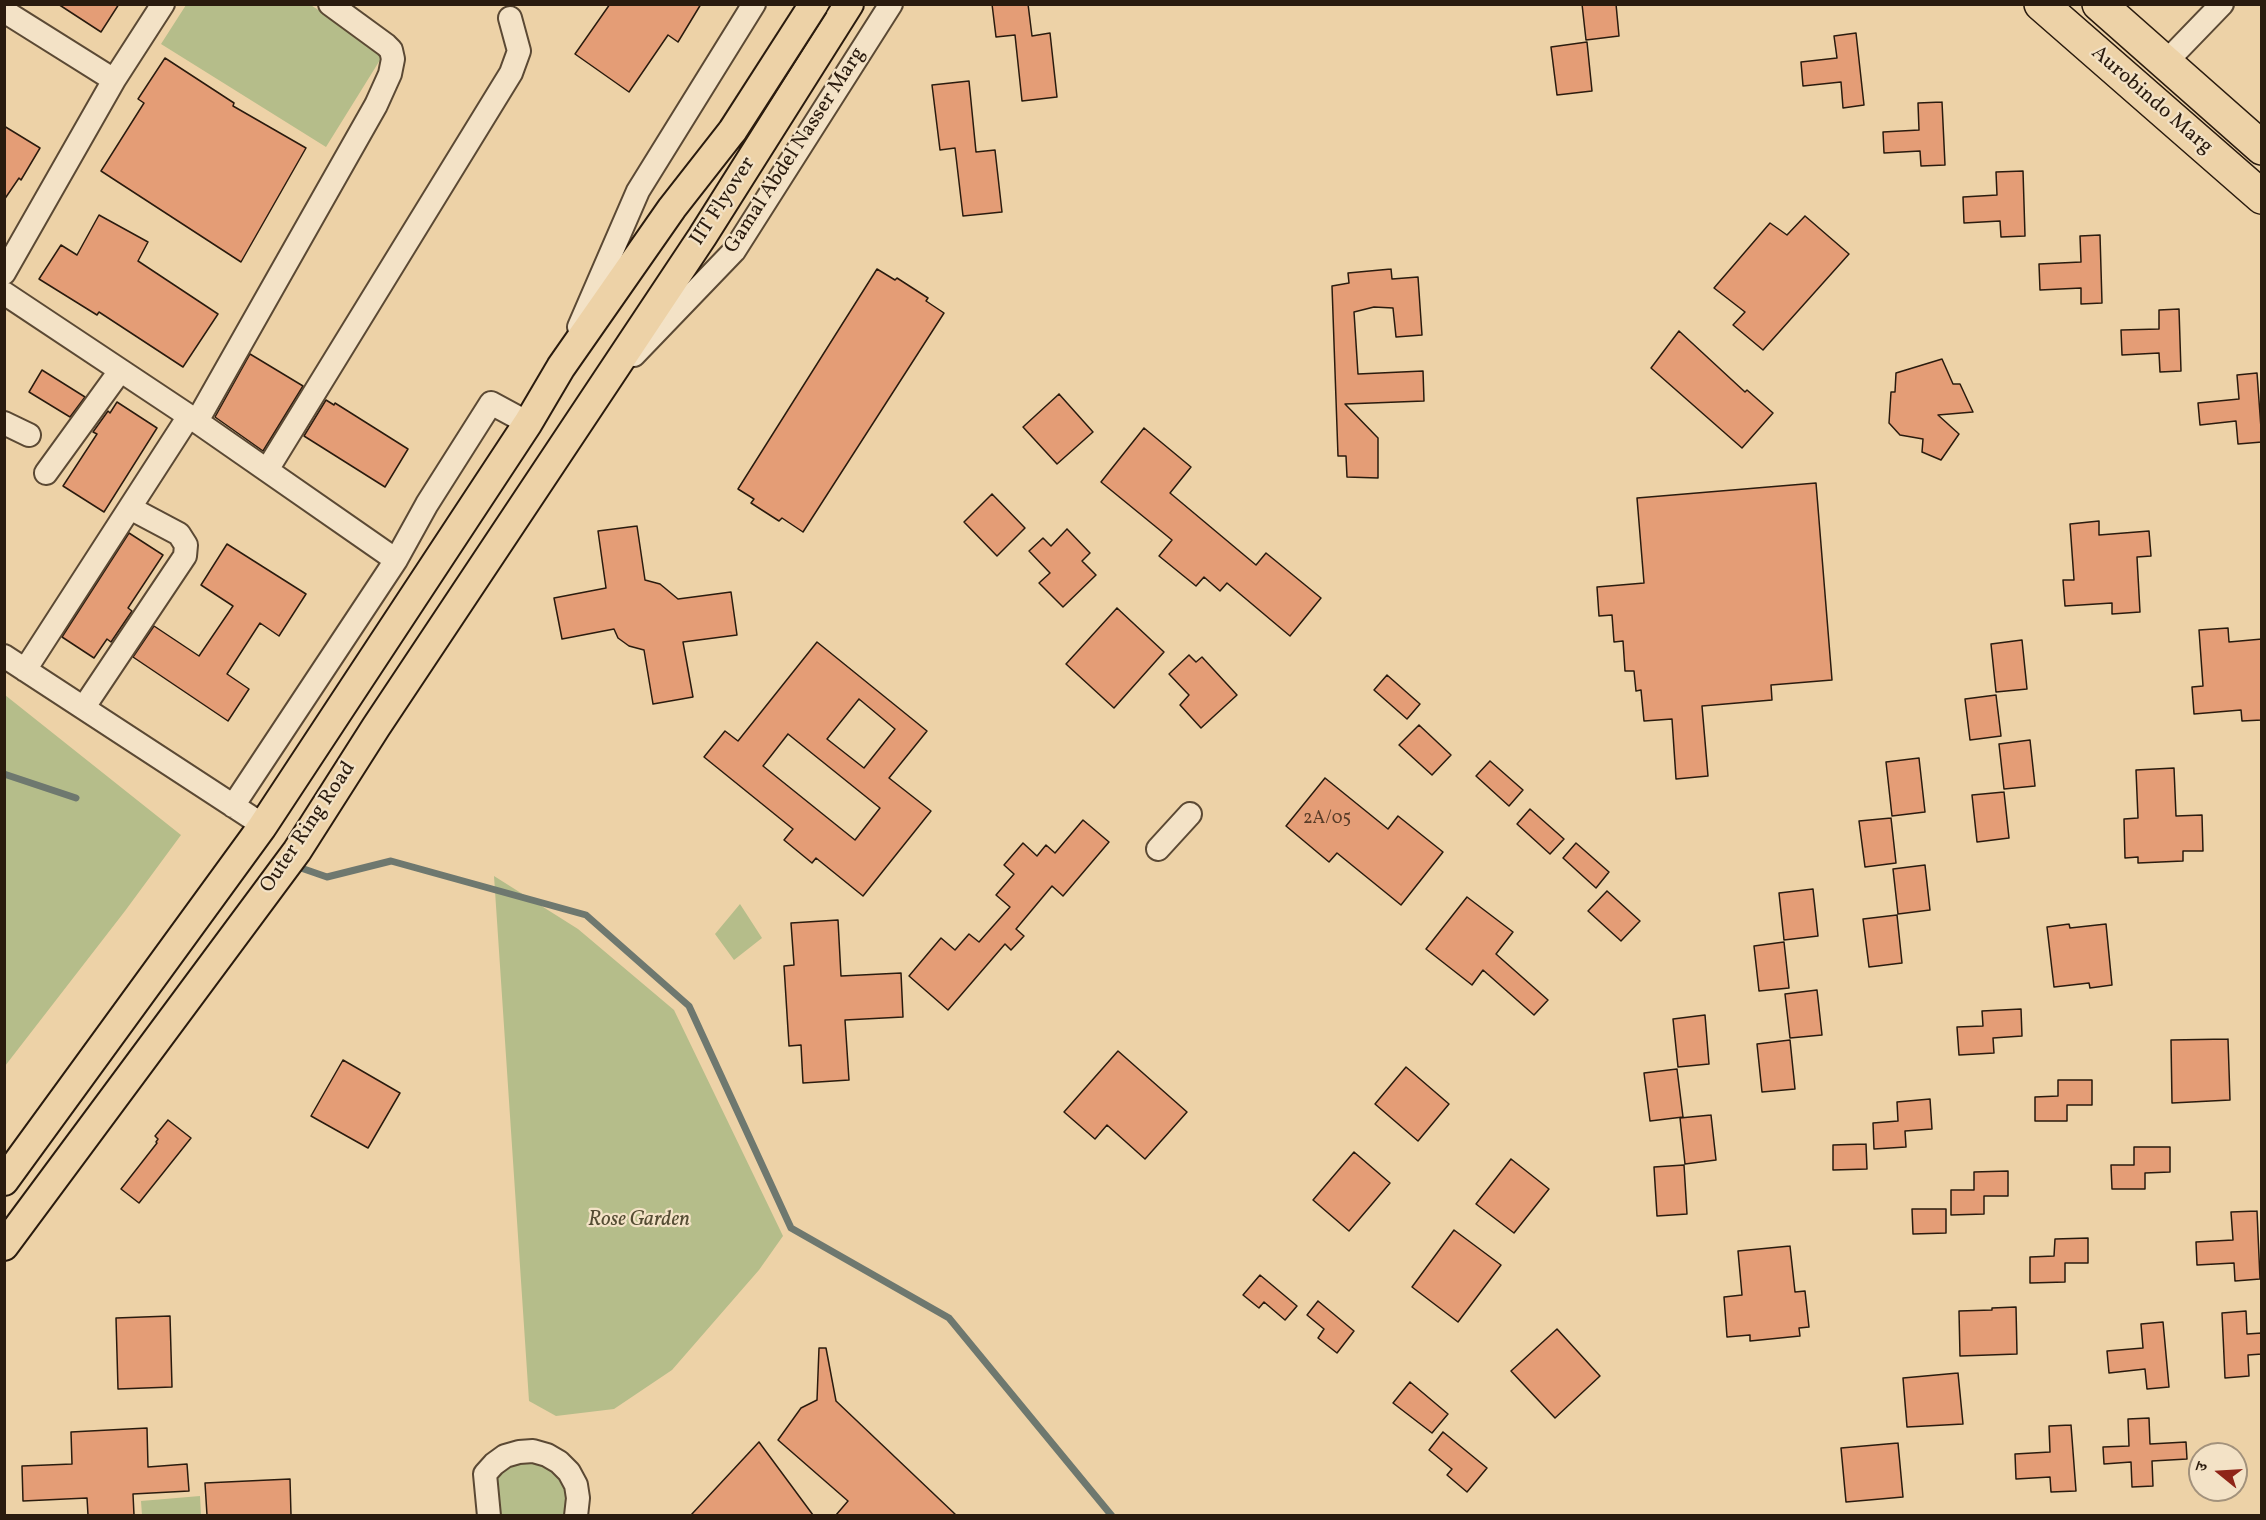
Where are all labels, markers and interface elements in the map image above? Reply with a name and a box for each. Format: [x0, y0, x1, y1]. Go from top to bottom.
street label: Aurobindo Marg [2085, 41, 2217, 161]
street label: Gamal Abdel Nasser Marg [720, 43, 872, 259]
street label: IIT Flyover [686, 153, 762, 251]
street label: Outer Ring Road [256, 758, 362, 898]
house number: 2A/05 [1303, 809, 1351, 831]
park label: Rose Garden [588, 1208, 690, 1234]
north arrow [2188, 1442, 2248, 1502]
text: उ [2191, 1460, 2215, 1474]

